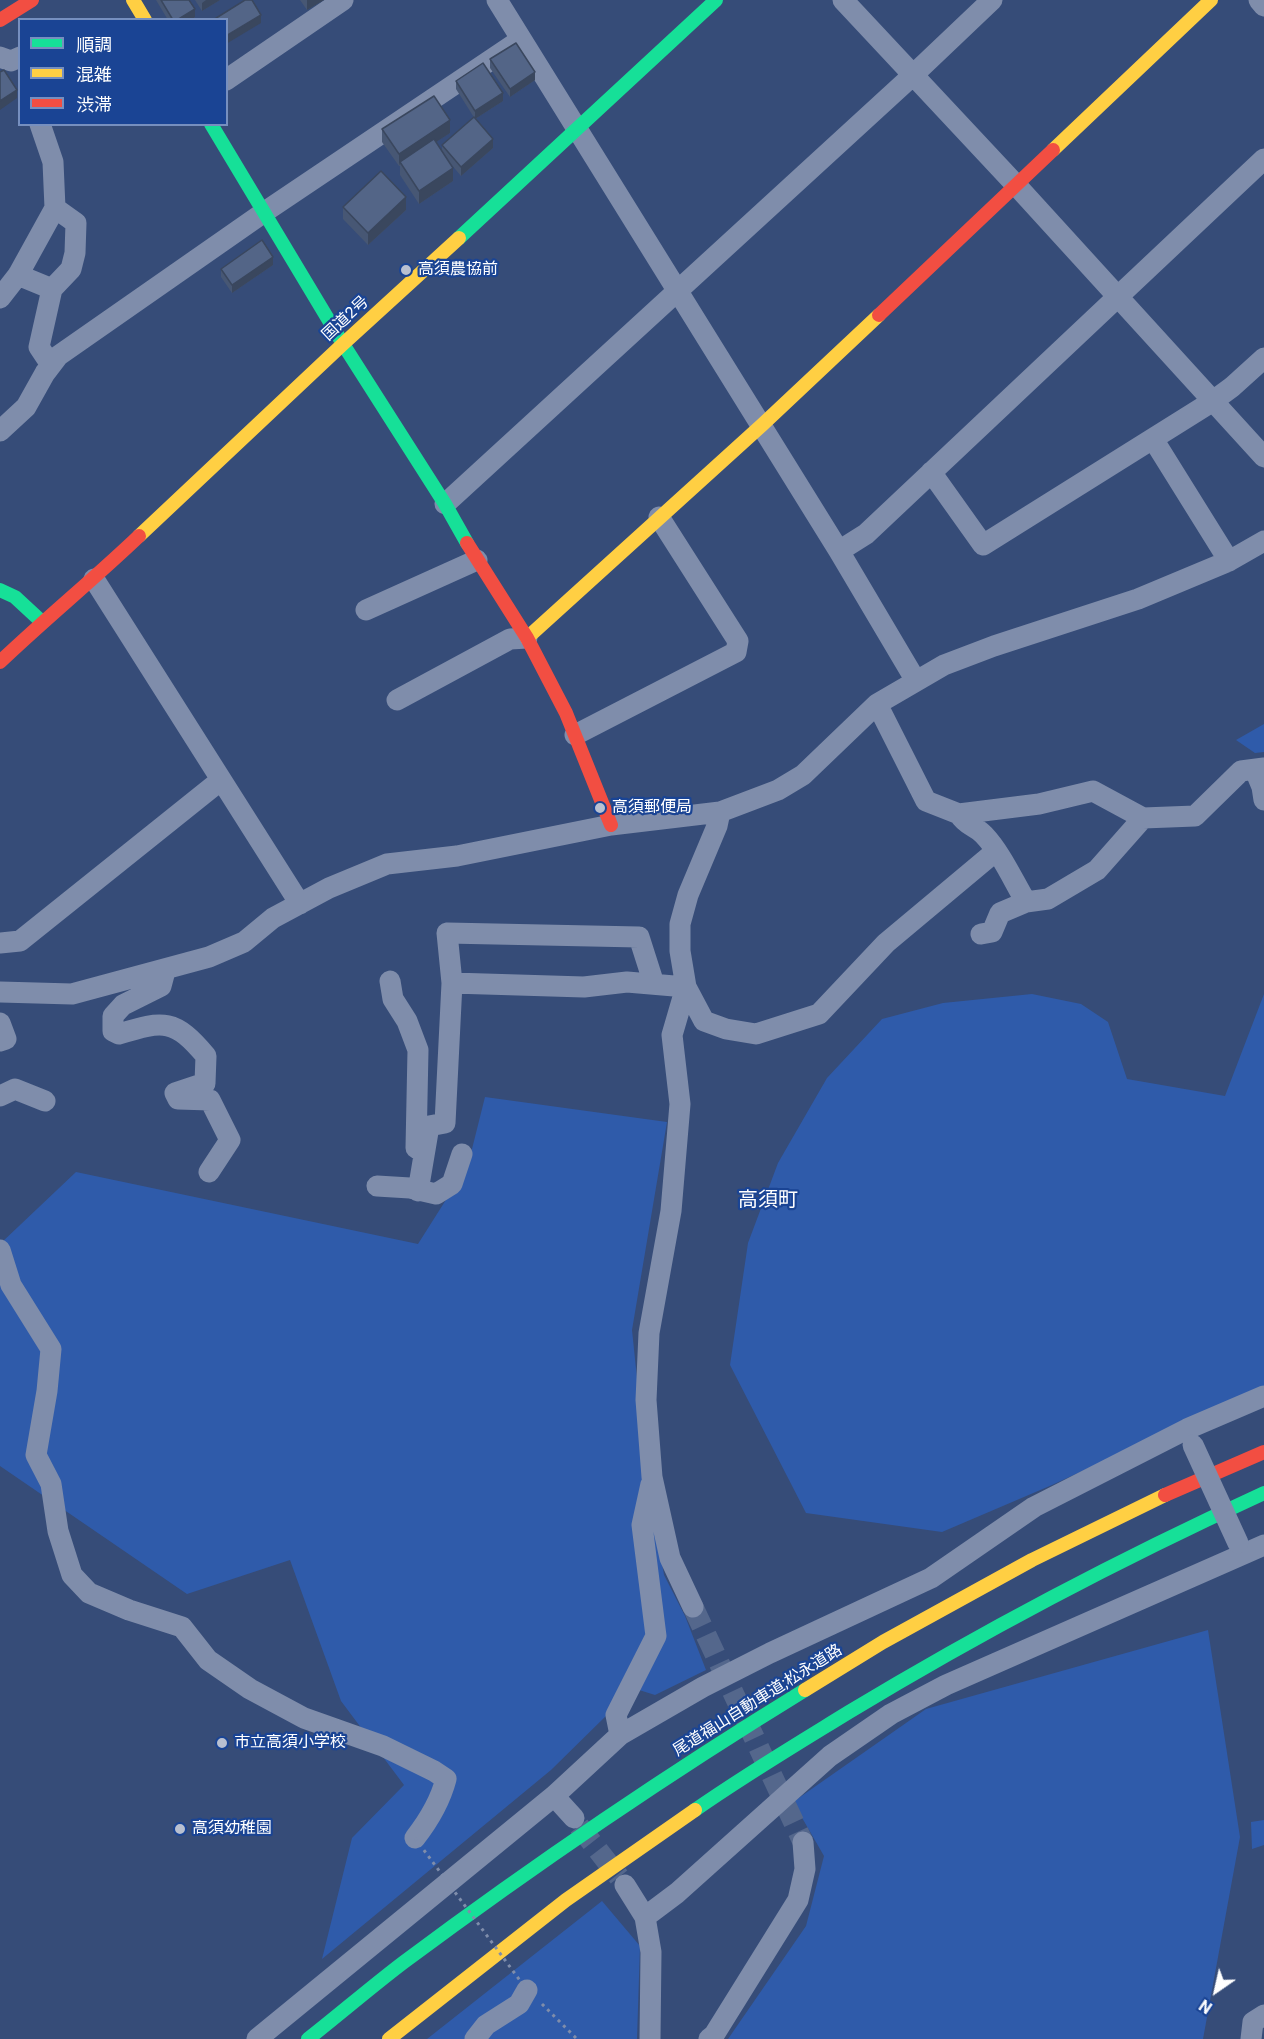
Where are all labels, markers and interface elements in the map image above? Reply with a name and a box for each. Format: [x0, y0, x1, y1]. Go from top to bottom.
legend [18, 18, 228, 126]
text: 順調 [76, 34, 112, 55]
text: 混雑 [76, 64, 112, 85]
text: 渋滞 [76, 94, 112, 115]
place label: 高須農協前 [418, 260, 498, 280]
marker: 高須農協前 [399, 263, 413, 277]
street label: 国道2号 [319, 293, 373, 345]
place label: 高須郵便局 [612, 798, 692, 818]
marker: 高須郵便局 [593, 801, 607, 815]
district label: 高須町 [738, 1189, 798, 1213]
street label: 尾道福山自動車道;松永道路 [670, 1641, 846, 1761]
place label: 市立高須小学校 [234, 1733, 346, 1753]
marker: 市立高須小学校 [215, 1736, 229, 1750]
place label: 高須幼稚園 [192, 1819, 272, 1839]
marker: 高須幼稚園 [173, 1822, 187, 1836]
north arrow [1186, 1961, 1246, 2021]
text: N [1196, 1995, 1216, 2017]

